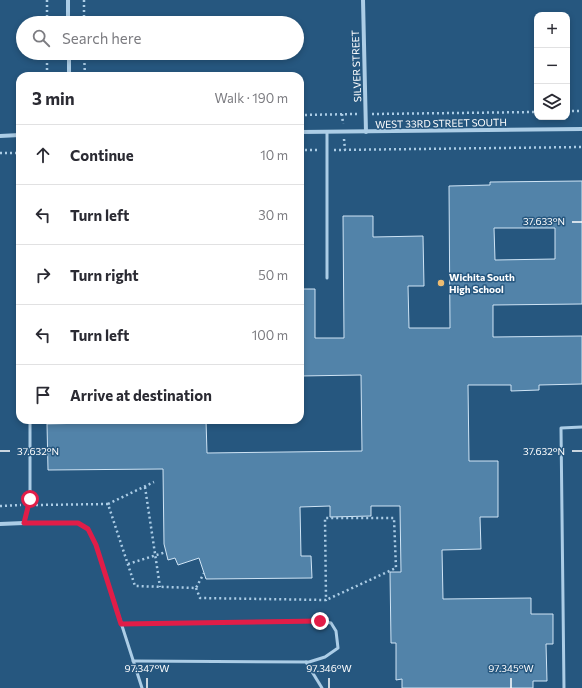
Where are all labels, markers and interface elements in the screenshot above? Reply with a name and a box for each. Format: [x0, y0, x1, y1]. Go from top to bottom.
map controls [534, 12, 570, 120]
button: + [534, 12, 570, 48]
search box [16, 16, 304, 60]
icon: search [30, 27, 52, 49]
text: Search here [62, 29, 141, 47]
street label: SILVER STREET [349, 29, 363, 102]
button: − [534, 48, 570, 84]
button: layers [534, 84, 570, 120]
text: 3 min [32, 88, 75, 109]
text: Walk · 190 m [214, 90, 288, 106]
street label: WEST 33RD STREET SOUTH [375, 116, 507, 130]
icon: ahead [32, 144, 54, 166]
text: Continue [70, 146, 134, 164]
text: 10 m [260, 147, 288, 163]
icon: left [32, 204, 54, 226]
text: Turn left [70, 206, 129, 224]
text: 30 m [258, 207, 288, 223]
text: 37.633°N [523, 215, 565, 227]
icon: right [32, 264, 54, 286]
text: Turn right [70, 266, 139, 284]
text: 50 m [258, 267, 288, 283]
place label: Wichita South High School [449, 271, 515, 295]
marker: Wichita South High School [436, 278, 446, 288]
icon: left [32, 324, 54, 346]
text: Turn left [70, 326, 129, 344]
text: 100 m [252, 327, 288, 343]
icon: arrive [32, 384, 54, 406]
text: Arrive at destination [70, 386, 212, 404]
text: 37.632°N [17, 445, 59, 457]
text: 37.632°N [523, 445, 565, 457]
route start [21, 490, 39, 508]
route end [311, 612, 329, 630]
text: 97.347°W [125, 662, 169, 674]
text: 97.346°W [306, 662, 352, 674]
text: 97.345°W [488, 662, 534, 674]

